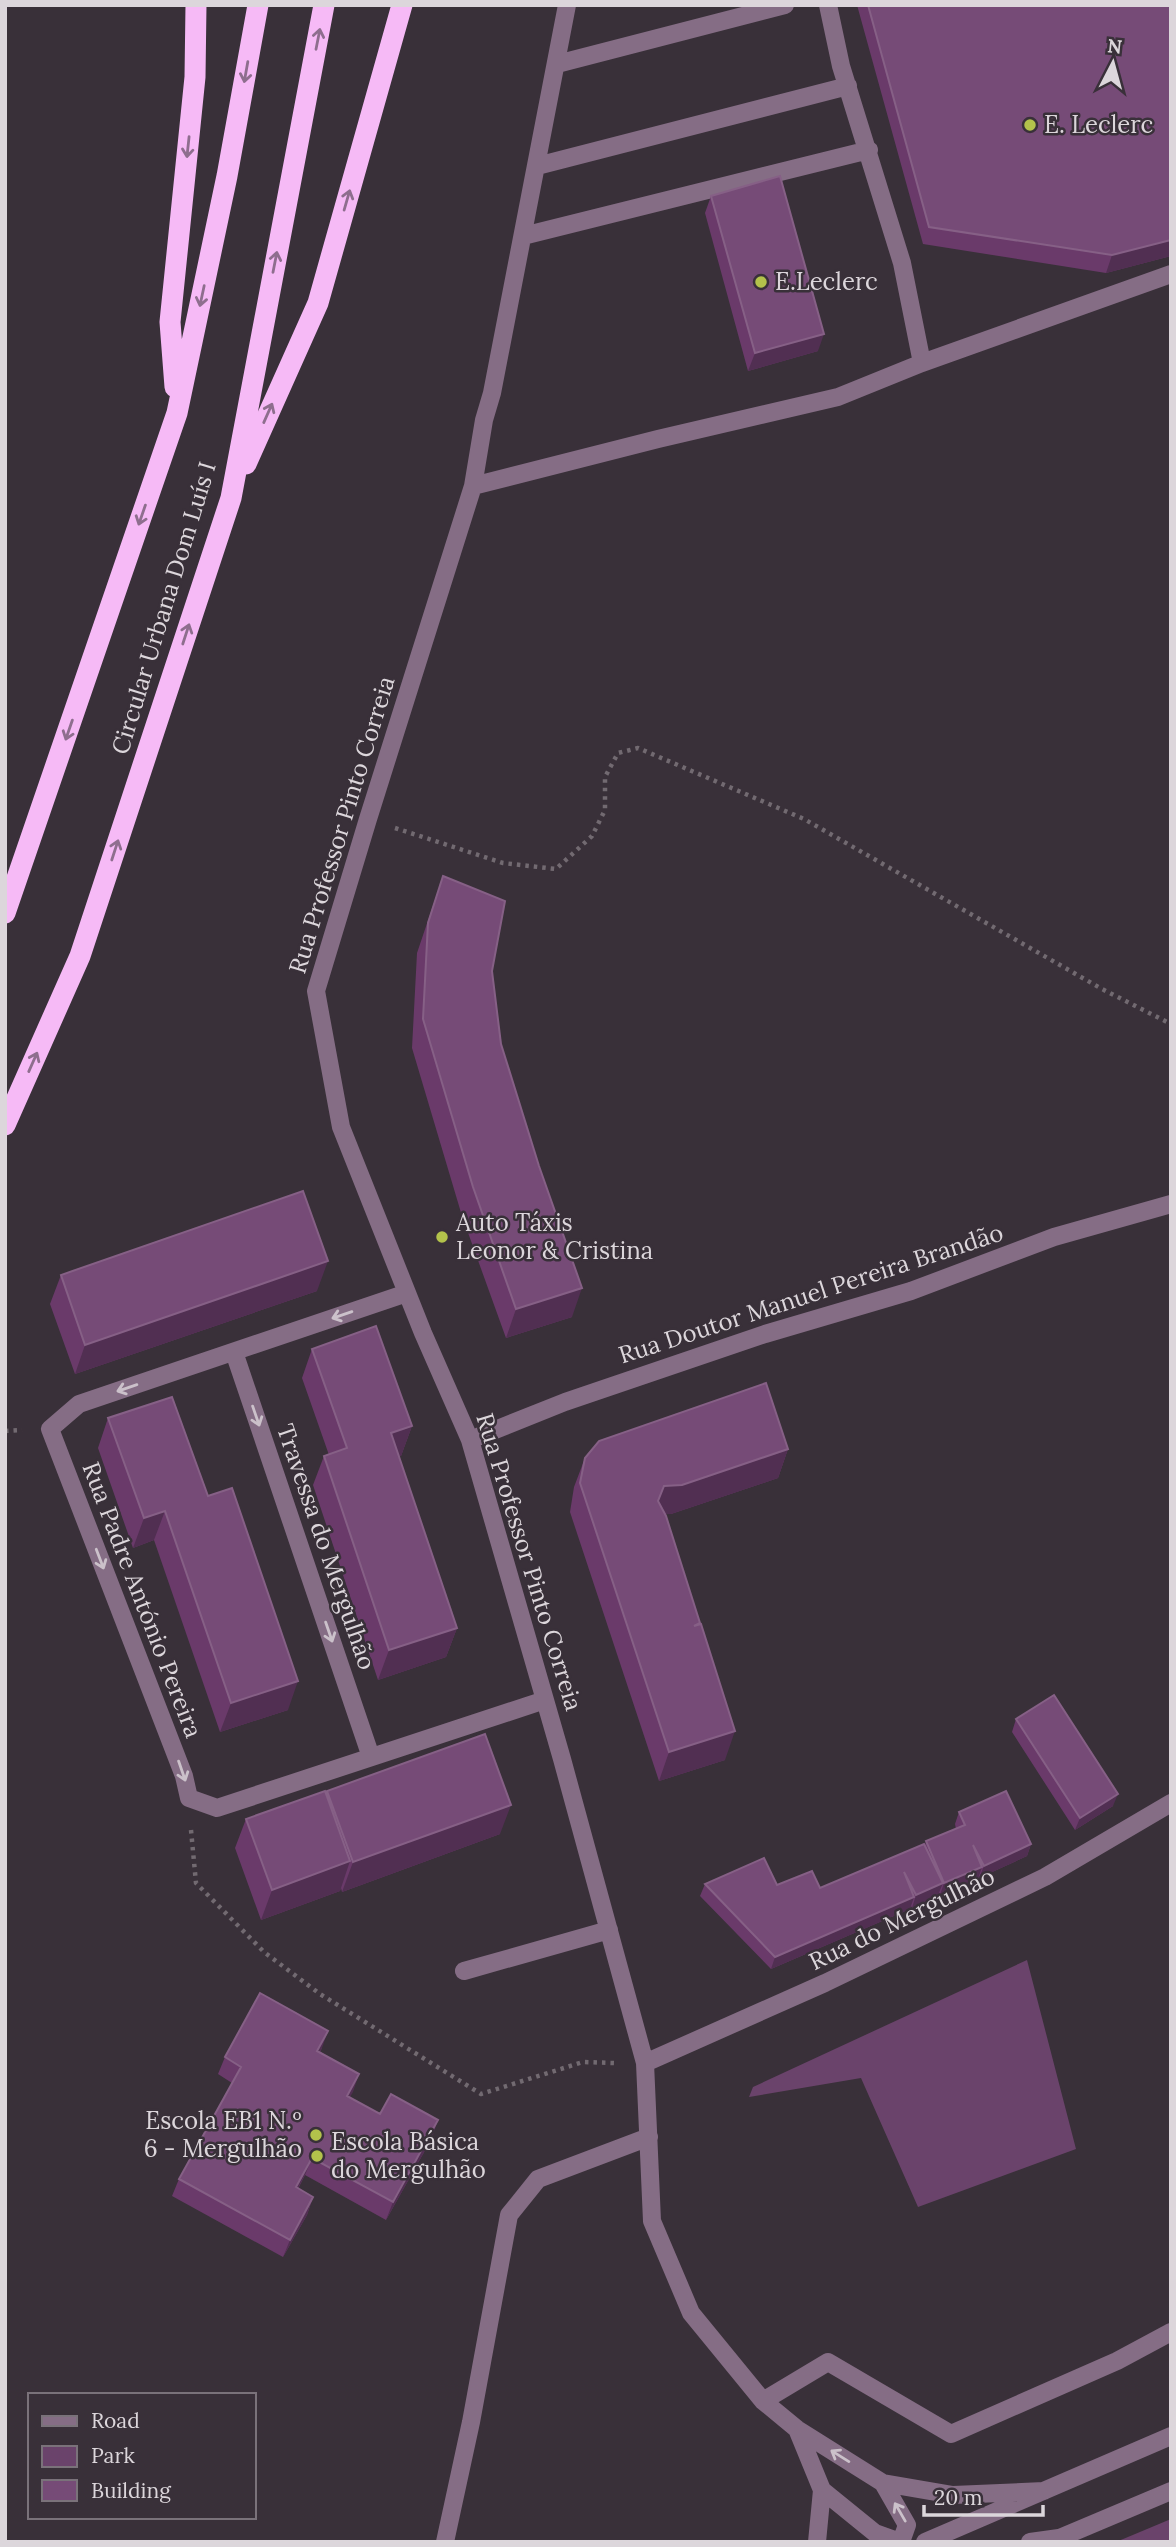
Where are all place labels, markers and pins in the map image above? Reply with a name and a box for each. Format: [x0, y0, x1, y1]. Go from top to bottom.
place label: E. Leclerc [1044, 109, 1153, 140]
marker: E. Leclerc [1022, 117, 1038, 133]
place label: E.Leclerc [775, 266, 878, 297]
marker: E.Leclerc [753, 274, 769, 290]
place label: Auto Táxis Leonor & Cristina [455, 1207, 653, 1266]
marker: Auto Táxis Leonor & Cristina [434, 1229, 450, 1245]
place label: Escola EB1 N.º 6 - Mergulhão [144, 2105, 302, 2164]
place label: Escola Básica do Mergulhão [331, 2126, 486, 2185]
marker: Escola EB1 N.º 6 - Mergulhão [308, 2127, 324, 2143]
marker: Escola Básica do Mergulhão [309, 2148, 325, 2164]

